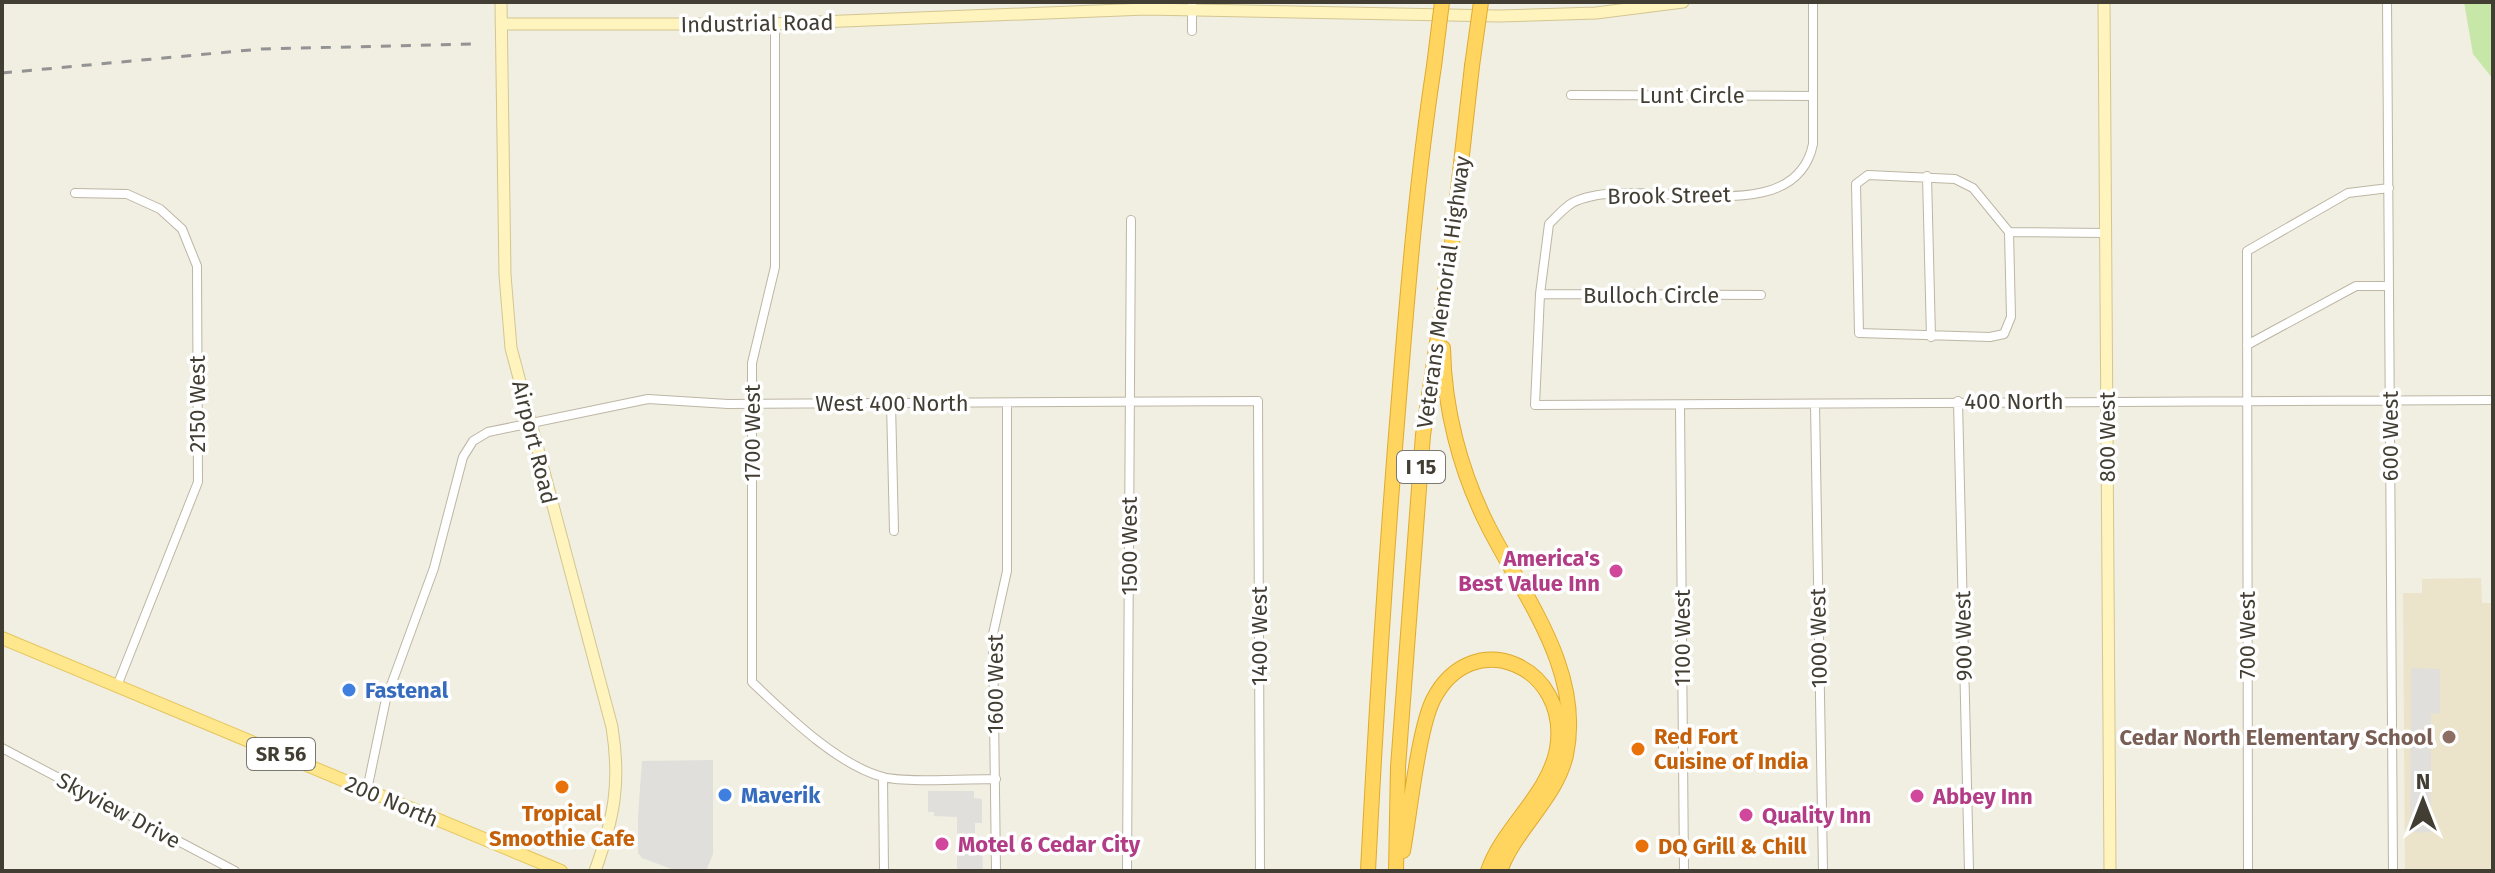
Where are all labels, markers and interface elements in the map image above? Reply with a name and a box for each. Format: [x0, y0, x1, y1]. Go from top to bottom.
street label: Industrial Road [680, 9, 834, 38]
street label: Lunt Circle [1639, 82, 1745, 109]
street label: Veterans Memorial Highway [1411, 154, 1476, 430]
street label: Brook Street [1607, 181, 1731, 210]
street label: Bulloch Circle [1583, 282, 1719, 309]
street label: 2150 West [184, 355, 211, 453]
street label: Airport Road [506, 378, 563, 507]
street label: 1700 West [739, 384, 766, 482]
street label: 400 North [1964, 388, 2064, 415]
street label: West 400 North [815, 390, 969, 417]
street label: 600 West [2377, 391, 2404, 481]
street label: 800 West [2094, 392, 2121, 482]
road number: I 15 [1397, 451, 1445, 483]
street label: 1500 West [1116, 496, 1143, 596]
place label: America's Best Value Inn [1458, 545, 1600, 597]
marker: America's Best Value Inn [1607, 562, 1625, 580]
street label: 1400 West [1246, 586, 1273, 686]
street label: 1000 West [1804, 588, 1833, 688]
street label: 1100 West [1669, 589, 1696, 687]
street label: 900 West [1949, 591, 1978, 681]
street label: 700 West [2234, 591, 2261, 679]
street label: 1600 West [982, 634, 1009, 734]
place label: Fastenal [365, 677, 449, 704]
marker: Fastenal [340, 681, 358, 699]
place label: Red Fort Cuisine of India [1654, 723, 1808, 775]
place label: Cedar North Elementary School [2120, 724, 2433, 751]
marker: Cedar North Elementary School [2440, 728, 2458, 746]
road number: SR 56 [247, 738, 315, 770]
marker: Red Fort Cuisine of India [1629, 740, 1647, 758]
north arrow [2383, 761, 2463, 841]
street label: Skyview Drive [52, 767, 185, 854]
text: N [2416, 768, 2430, 795]
street label: 200 North [341, 770, 442, 833]
marker: Tropical Smoothie Cafe [553, 778, 571, 796]
place label: Maverik [741, 782, 821, 809]
place label: Abbey Inn [1932, 783, 2033, 810]
marker: Maverik [716, 786, 734, 804]
marker: Abbey Inn [1908, 787, 1926, 805]
place label: Tropical Smoothie Cafe [489, 800, 635, 852]
place label: Quality Inn [1762, 802, 1871, 829]
marker: Quality Inn [1737, 806, 1755, 824]
place label: Motel 6 Cedar City [958, 831, 1141, 858]
place label: DQ Grill & Chill [1658, 833, 1807, 860]
marker: Motel 6 Cedar City [933, 835, 951, 853]
marker: DQ Grill & Chill [1633, 837, 1651, 855]

